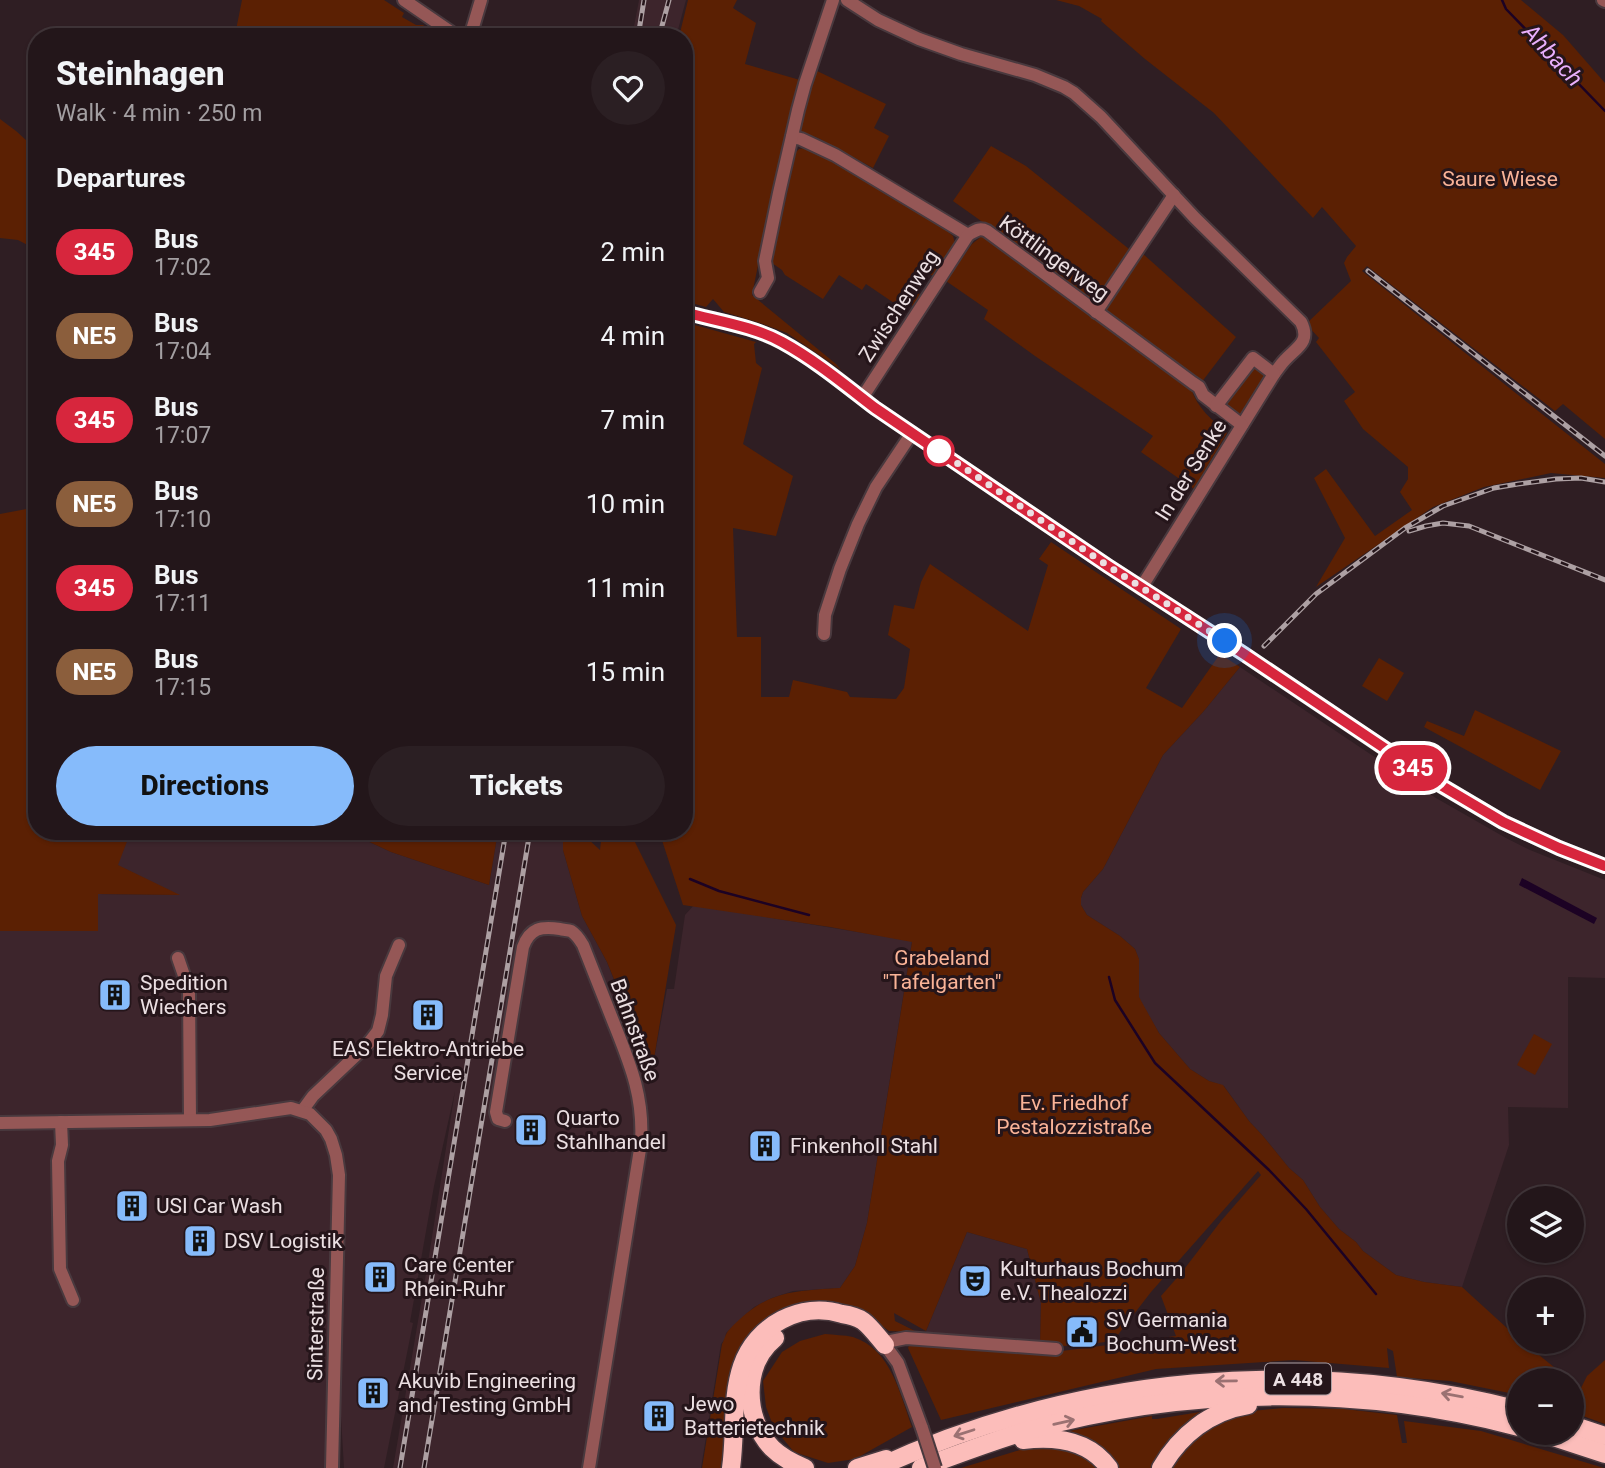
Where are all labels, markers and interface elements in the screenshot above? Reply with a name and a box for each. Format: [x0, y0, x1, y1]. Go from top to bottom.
water label: Ahbach [1516, 18, 1588, 92]
button: heart [591, 51, 665, 125]
text: Steinhagen [56, 54, 225, 93]
text: Walk · 4 min · 250 m [56, 100, 262, 127]
text: Departures [56, 163, 186, 193]
park label: Saure Wiese [1442, 167, 1558, 191]
street label: Köttlingerweg [995, 210, 1113, 306]
text: Bus [154, 224, 199, 254]
text: 2 min [600, 237, 665, 267]
text: 345 [74, 238, 115, 266]
street label: Zwischenweg [854, 246, 944, 366]
text: 17:02 [154, 254, 211, 281]
text: Bus [154, 308, 199, 338]
text: 4 min [600, 321, 665, 351]
text: NE5 [72, 322, 117, 350]
text: 17:04 [154, 338, 211, 365]
text: Bus [154, 392, 199, 422]
text: 7 min [600, 405, 665, 435]
text: 345 [74, 406, 115, 434]
street label: In der Senke [1150, 415, 1232, 525]
text: 17:07 [154, 422, 211, 449]
unlabelled marker [924, 436, 954, 466]
text: Bus [154, 476, 199, 506]
text: 10 min [586, 489, 665, 519]
text: NE5 [72, 490, 117, 518]
text: 17:10 [154, 506, 211, 533]
text: Bus [154, 560, 199, 590]
text: 11 min [586, 573, 665, 603]
text: 345 [74, 574, 115, 602]
text: 17:11 [154, 590, 211, 617]
your location [1207, 623, 1242, 658]
text: Bus [154, 644, 199, 674]
text: 15 min [586, 657, 665, 687]
text: NE5 [72, 658, 117, 686]
text: 17:15 [154, 674, 211, 701]
line badge: 345 [1373, 745, 1453, 791]
button: Directions [56, 746, 354, 826]
button: Tickets [368, 746, 665, 826]
text: 345 [1392, 754, 1434, 782]
park label: Grabeland "Tafelgarten" [883, 946, 1001, 994]
place label: Spedition Wiechers [140, 971, 228, 1019]
building icon: Spedition Wiechers [96, 976, 134, 1014]
street label: Bahnstraße [605, 976, 665, 1084]
building icon: EAS Elektro-Antriebe Service [409, 996, 447, 1034]
place label: EAS Elektro-Antriebe Service [332, 1037, 524, 1085]
park label: Ev. Friedhof Pestalozzistraße [996, 1091, 1152, 1139]
place label: Quarto Stahlhandel [556, 1106, 666, 1154]
building icon: Quarto Stahlhandel [512, 1111, 550, 1149]
building icon: Finkenholl Stahl [746, 1127, 784, 1165]
place label: Finkenholl Stahl [790, 1134, 938, 1158]
map controls [1507, 1186, 1584, 1445]
button: layers [1507, 1186, 1584, 1263]
building icon: USI Car Wash [113, 1187, 151, 1225]
place label: USI Car Wash [156, 1194, 283, 1218]
building icon: DSV Logistik [181, 1222, 219, 1260]
place label: DSV Logistik [224, 1229, 343, 1253]
place label: Care Center Rhein-Ruhr [404, 1253, 514, 1301]
place label: Kulturhaus Bochum e.V. Thealozzi [1000, 1257, 1183, 1305]
building icon: Care Center Rhein-Ruhr [361, 1258, 399, 1296]
theatre icon: Kulturhaus Bochum e.V. Thealozzi [956, 1262, 994, 1300]
street label: Sinterstraße [303, 1267, 329, 1381]
button: + [1507, 1277, 1584, 1354]
place label: SV Germania Bochum-West [1106, 1308, 1237, 1356]
public building icon: SV Germania Bochum-West [1063, 1313, 1101, 1351]
road number: A 448 [1265, 1364, 1331, 1394]
button: − [1507, 1368, 1584, 1445]
place label: Akuvib Engineering and Testing GmbH [398, 1369, 576, 1417]
building icon: Akuvib Engineering and Testing GmbH [354, 1374, 392, 1412]
one-way arrow [1215, 1374, 1238, 1387]
one-way arrow [1441, 1388, 1464, 1401]
place label: Jewo Batterietechnik [684, 1392, 825, 1440]
building icon: Jewo Batterietechnik [640, 1397, 678, 1435]
one-way arrow [1052, 1415, 1075, 1428]
one-way arrow [953, 1428, 975, 1440]

